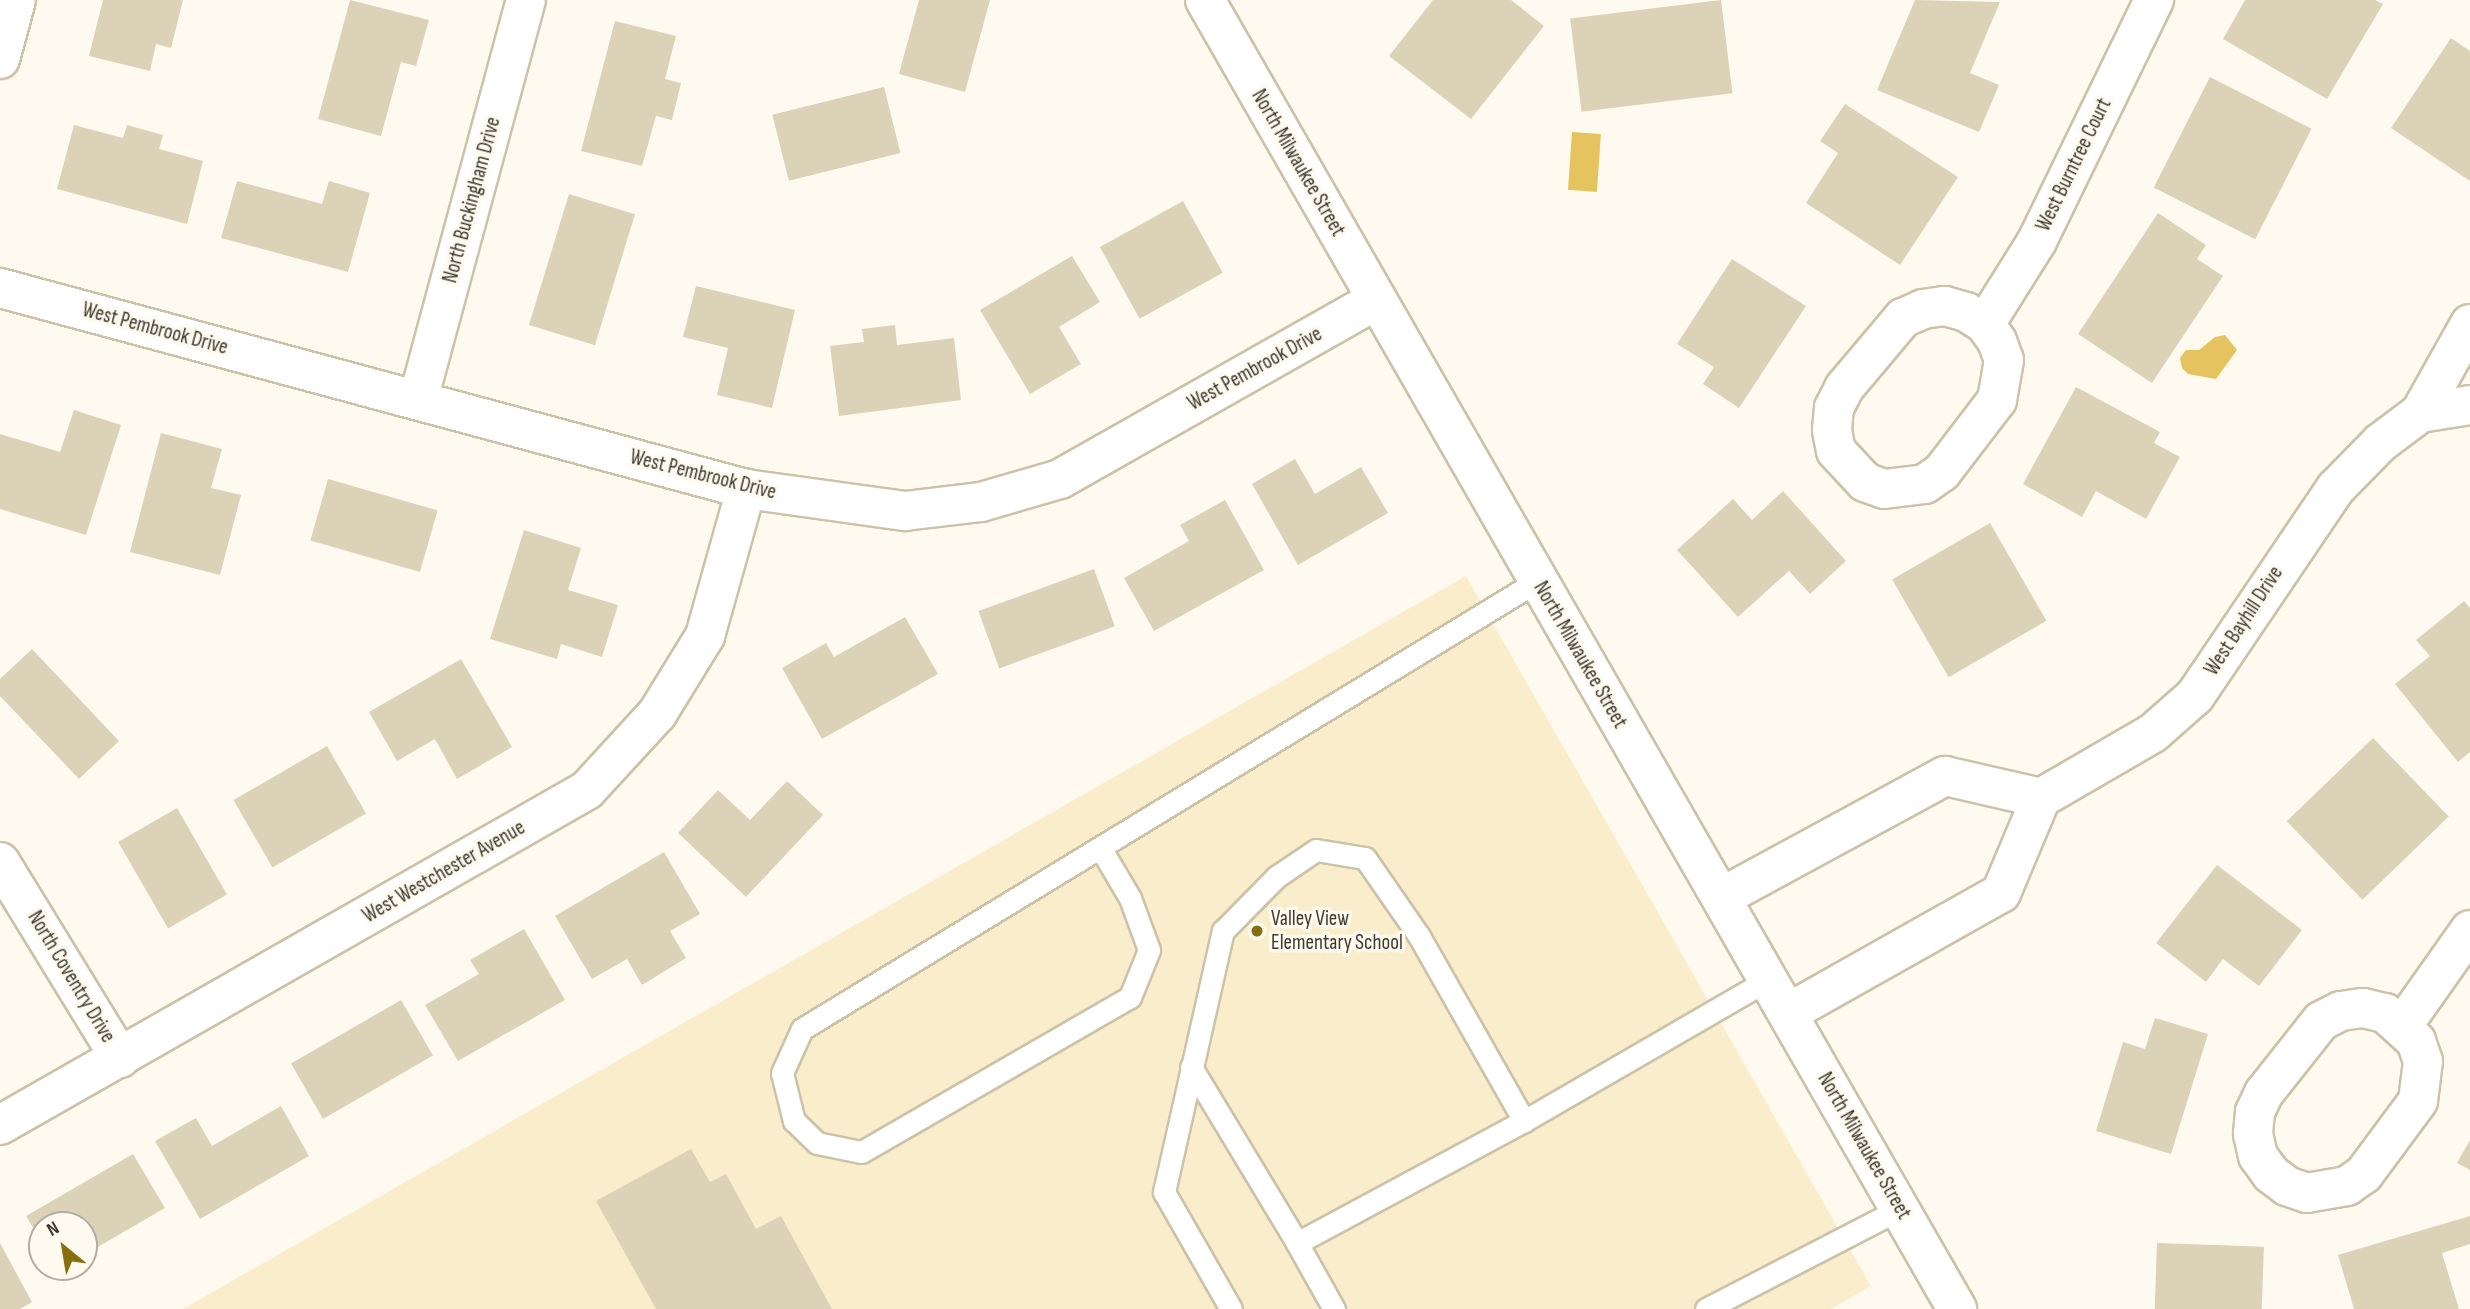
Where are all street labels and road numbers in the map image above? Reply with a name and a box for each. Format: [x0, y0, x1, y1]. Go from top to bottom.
street label: North Milwaukee Street [1246, 85, 1350, 241]
street label: West Burntree Court [2031, 94, 2117, 236]
street label: North Buckingham Drive [438, 114, 506, 286]
street label: West Pembrook Drive [79, 297, 231, 361]
street label: West Pembrook Drive [1183, 322, 1327, 416]
street label: West Pembrook Drive [627, 445, 779, 505]
street label: West Bayhill Drive [2199, 562, 2289, 680]
street label: North Milwaukee Street [1528, 577, 1632, 733]
street label: West Westchester Avenue [358, 815, 530, 929]
street label: North Coventry Drive [22, 907, 120, 1047]
street label: North Milwaukee Street [1812, 1068, 1916, 1224]

